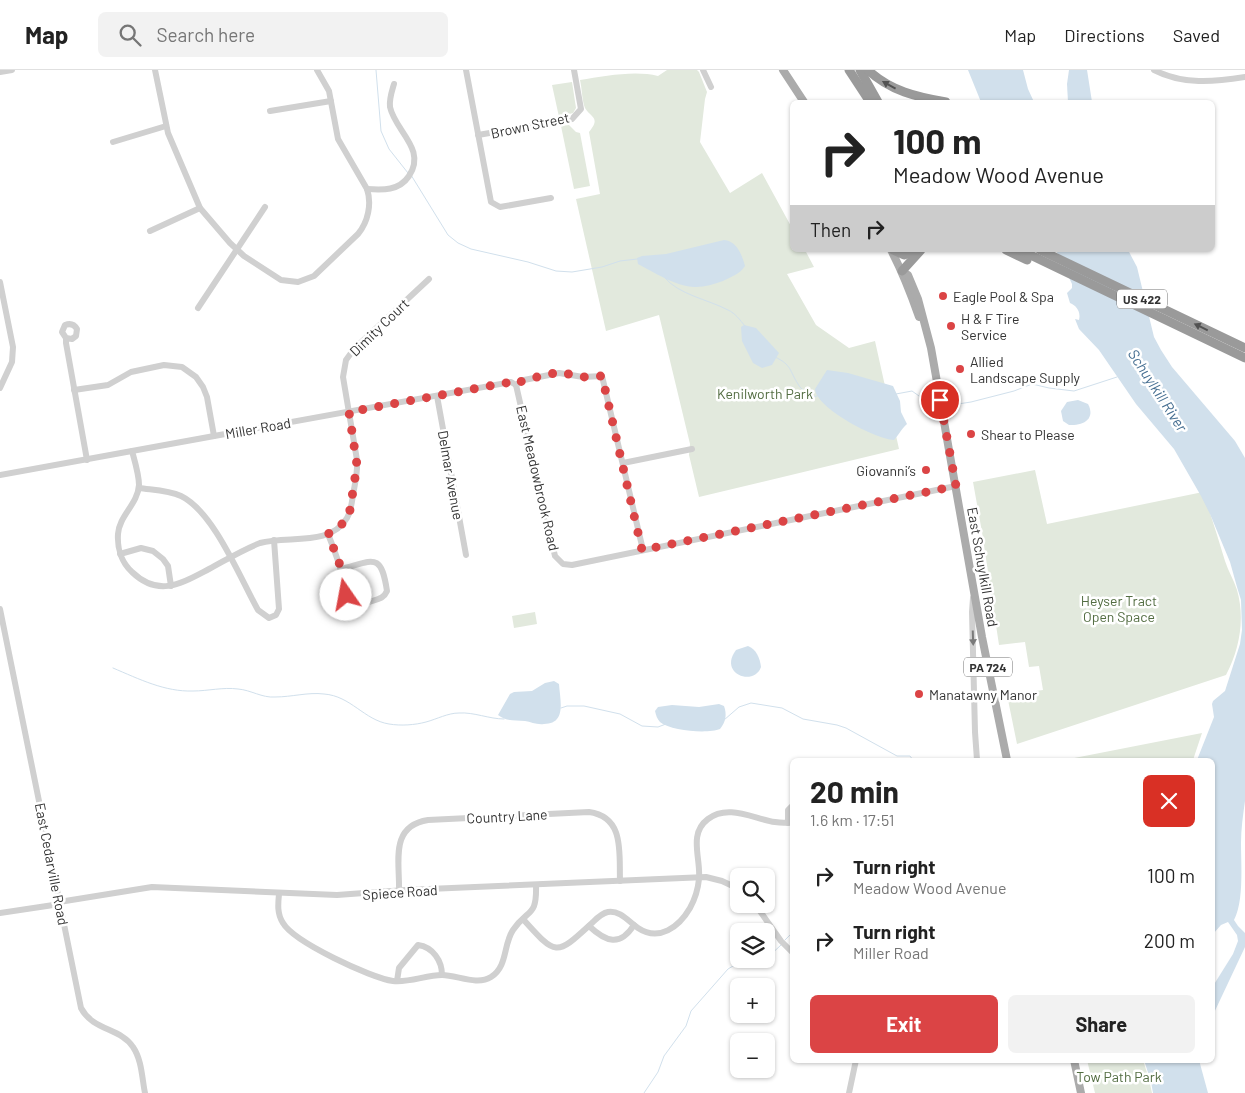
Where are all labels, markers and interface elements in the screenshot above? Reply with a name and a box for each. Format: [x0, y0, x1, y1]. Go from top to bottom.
search box [98, 12, 448, 57]
text: Map [25, 20, 68, 49]
icon: search [116, 21, 144, 49]
text: Search here [156, 23, 255, 46]
text: Map [1004, 24, 1036, 46]
text: Directions [1064, 24, 1145, 46]
text: Saved [1173, 24, 1220, 46]
one-way arrow [881, 81, 896, 89]
street label: Brown Street [489, 108, 571, 142]
text: 100 m [893, 119, 982, 161]
icon: right [810, 120, 875, 185]
text: Meadow Wood Avenue [893, 161, 1104, 187]
icon: right [861, 215, 889, 243]
text: Then [810, 218, 851, 241]
place label: Eagle Pool & Spa [953, 288, 1054, 305]
marker: Eagle Pool & Spa [937, 290, 949, 302]
road number: US 422 [1117, 290, 1167, 308]
street label: Dimity Court [346, 295, 412, 359]
place label: H & F Tire Service [961, 310, 1020, 343]
marker: H & F Tire Service [945, 320, 957, 332]
one-way arrow [1194, 323, 1208, 331]
water label: Schuylkill River [1125, 345, 1192, 435]
place label: Allied Landscape Supply [970, 353, 1081, 386]
marker: Allied Landscape Supply [954, 363, 966, 375]
pin [919, 379, 961, 421]
park label: Kenilworth Park [717, 385, 813, 402]
icon: arrive [926, 386, 954, 414]
street label: East Meadowbrook Road [513, 404, 563, 552]
street label: Miller Road [224, 414, 292, 442]
place label: Shear to Please [981, 426, 1075, 443]
marker: Shear to Please [965, 428, 977, 440]
street label: Delmar Avenue [435, 429, 467, 521]
place label: Giovanni’s [856, 462, 916, 479]
marker: Giovanni’s [920, 464, 932, 476]
street label: East Schuylkill Road [964, 506, 1002, 628]
position arrow [319, 568, 371, 620]
park label: Heyser Tract Open Space [1081, 592, 1157, 625]
one-way arrow [969, 631, 977, 647]
road number: PA 724 [964, 658, 1012, 676]
place label: Manatawny Manor [929, 686, 1037, 703]
marker: Manatawny Manor [913, 688, 925, 700]
text: 20 min [810, 773, 899, 809]
button: close [1143, 775, 1195, 827]
street label: East Cedarville Road [32, 801, 72, 927]
street label: Country Lane [466, 805, 548, 827]
text: 1.6 km · 17:51 [810, 810, 894, 829]
text: Turn right [853, 855, 935, 878]
icon: right [810, 862, 838, 890]
text: 100 m [1147, 864, 1195, 887]
map controls [730, 868, 775, 1078]
button: search [730, 868, 775, 913]
text: Meadow Wood Avenue [853, 878, 1006, 897]
street label: Spiece Road [362, 881, 438, 903]
text: Turn right [853, 920, 935, 943]
button: layers [730, 923, 775, 968]
icon: right [810, 927, 838, 955]
text: 200 m [1144, 929, 1195, 952]
text: Miller Road [853, 943, 929, 962]
button: + [730, 978, 775, 1023]
button: Exit [810, 995, 998, 1053]
button: Share [1008, 995, 1195, 1053]
button: − [730, 1033, 775, 1078]
park label: Tow Path Park [1076, 1068, 1162, 1085]

